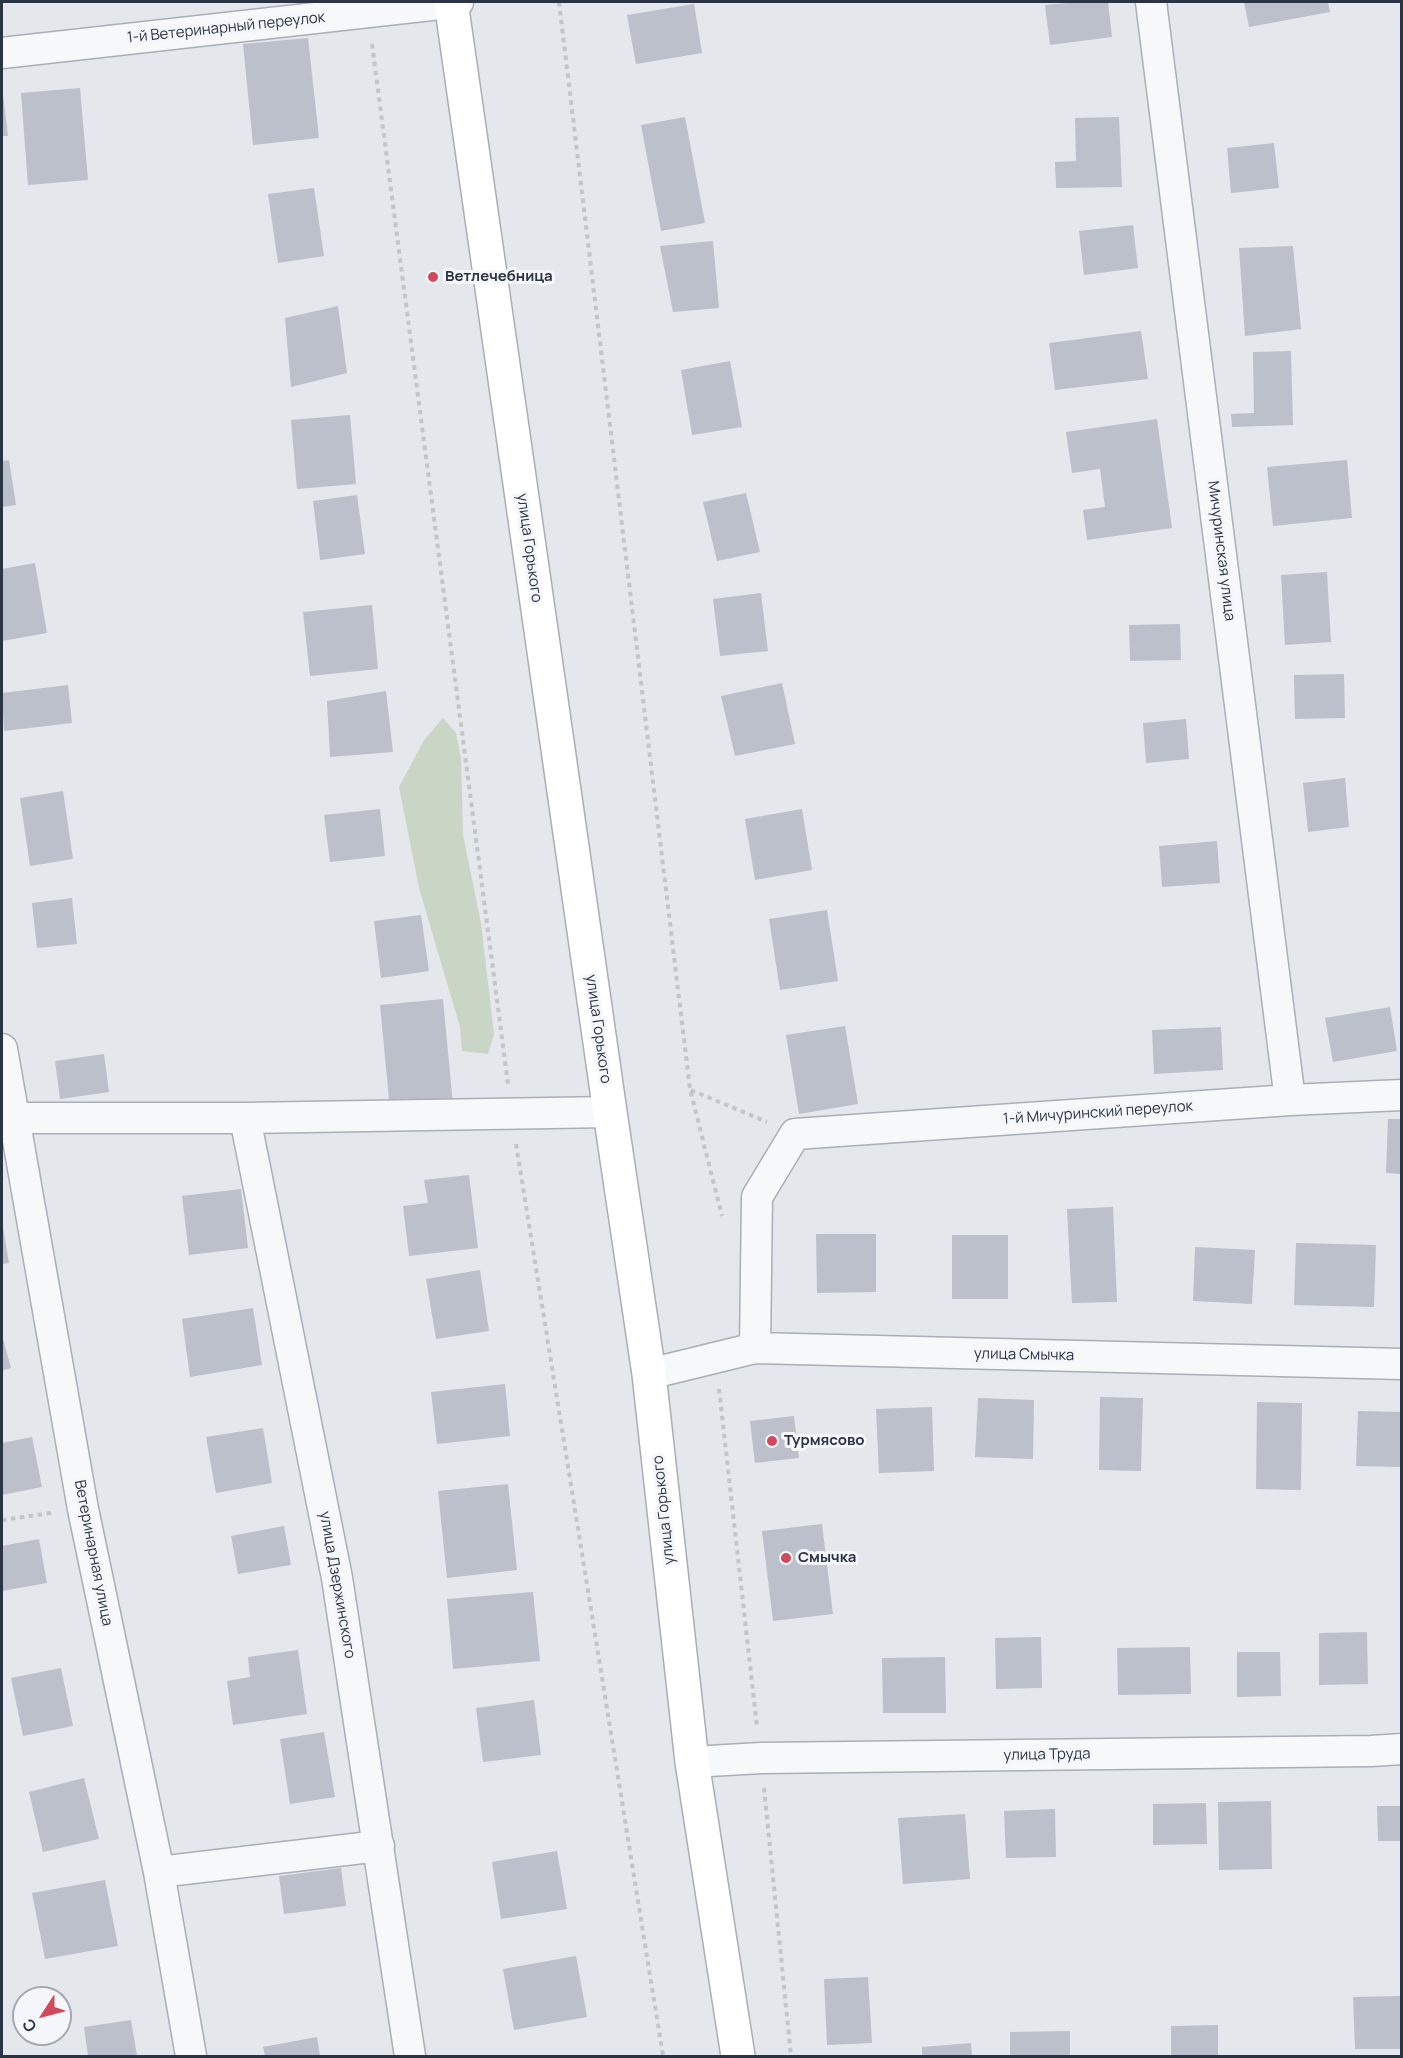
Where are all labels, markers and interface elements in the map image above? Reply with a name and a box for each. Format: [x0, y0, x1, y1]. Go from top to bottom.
street label: 1-й Ветеринарный переулок [126, 9, 326, 47]
place label: Ветлечебница [445, 268, 553, 286]
marker: Ветлечебница [426, 270, 440, 284]
street label: Мичуринская улица [1203, 480, 1239, 622]
street label: улица Горького [512, 492, 546, 604]
street label: улица Горького [581, 973, 615, 1085]
street label: 1-й Мичуринский переулок [1002, 1097, 1194, 1129]
street label: улица Смычка [974, 1345, 1074, 1365]
place label: Турмясово [784, 1432, 865, 1450]
marker: Турмясово [765, 1434, 779, 1448]
street label: улица Горького [649, 1454, 679, 1566]
street label: Ветеринарная улица [70, 1478, 116, 1628]
street label: улица Дзержинского [315, 1510, 359, 1660]
place label: Смычка [798, 1549, 856, 1567]
marker: Смычка [779, 1551, 793, 1565]
street label: улица Труда [1003, 1745, 1091, 1765]
north arrow [12, 1986, 72, 2046]
text: С [17, 2014, 41, 2037]

